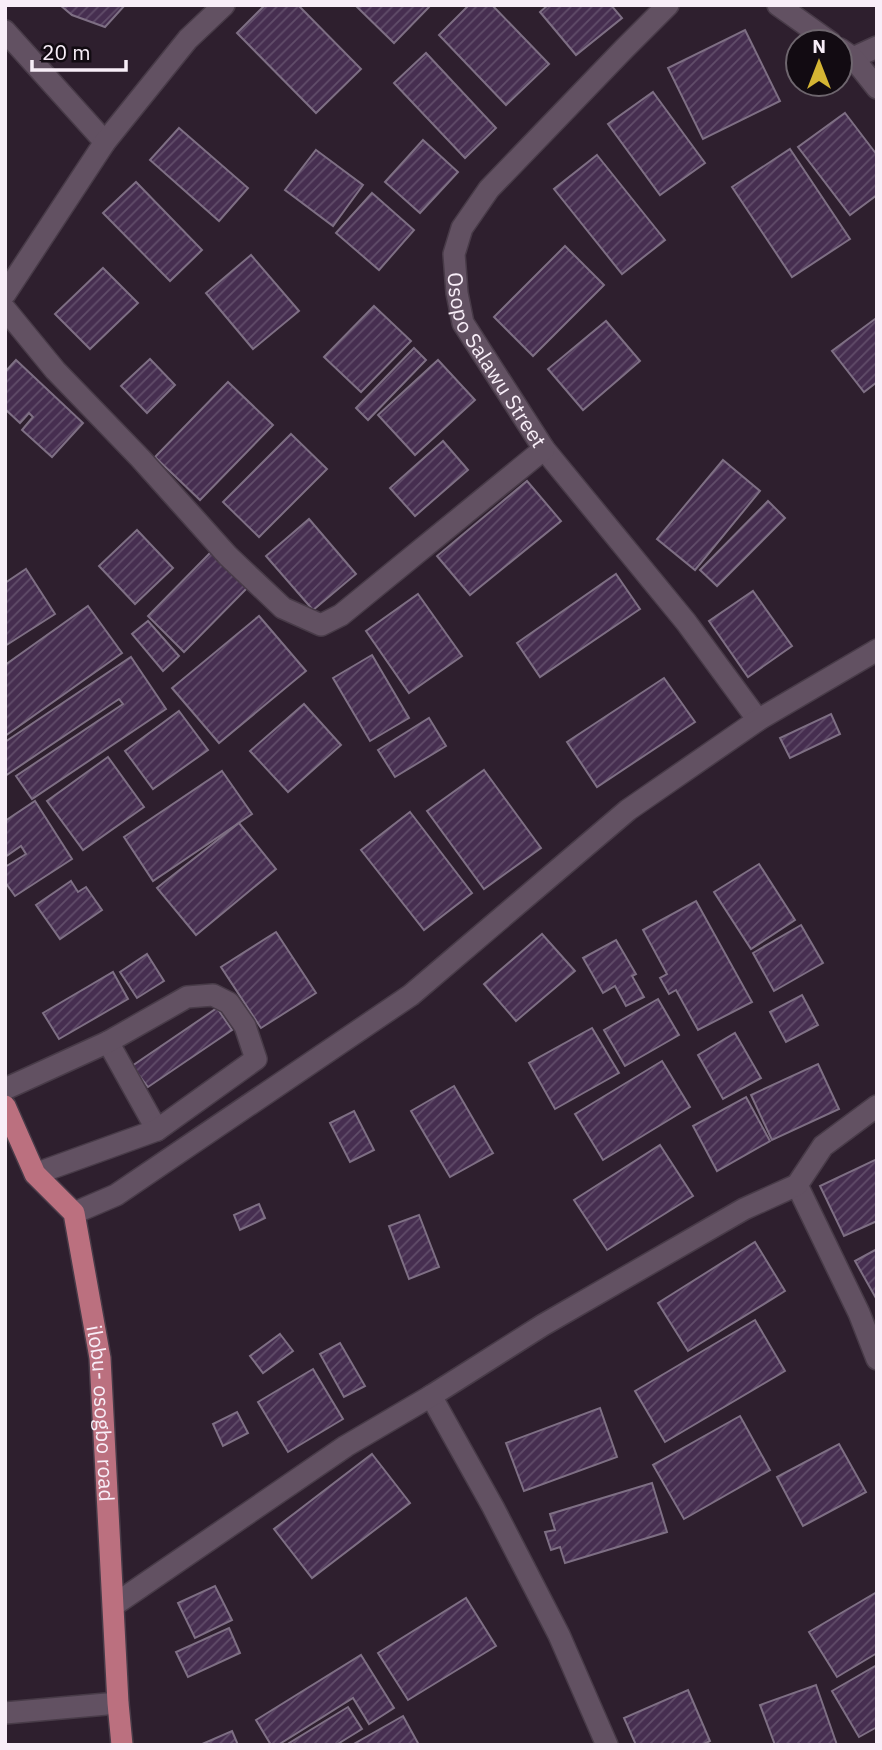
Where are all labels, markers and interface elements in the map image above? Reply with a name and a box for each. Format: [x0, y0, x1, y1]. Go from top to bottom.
scale bar [32, 28, 126, 72]
north arrow [784, 28, 854, 98]
text: N [812, 34, 826, 58]
text: 20 m [42, 38, 91, 66]
street label: Osopo Salawu Street [441, 271, 553, 453]
street label: ilobu- osogbo road [80, 1323, 121, 1502]

